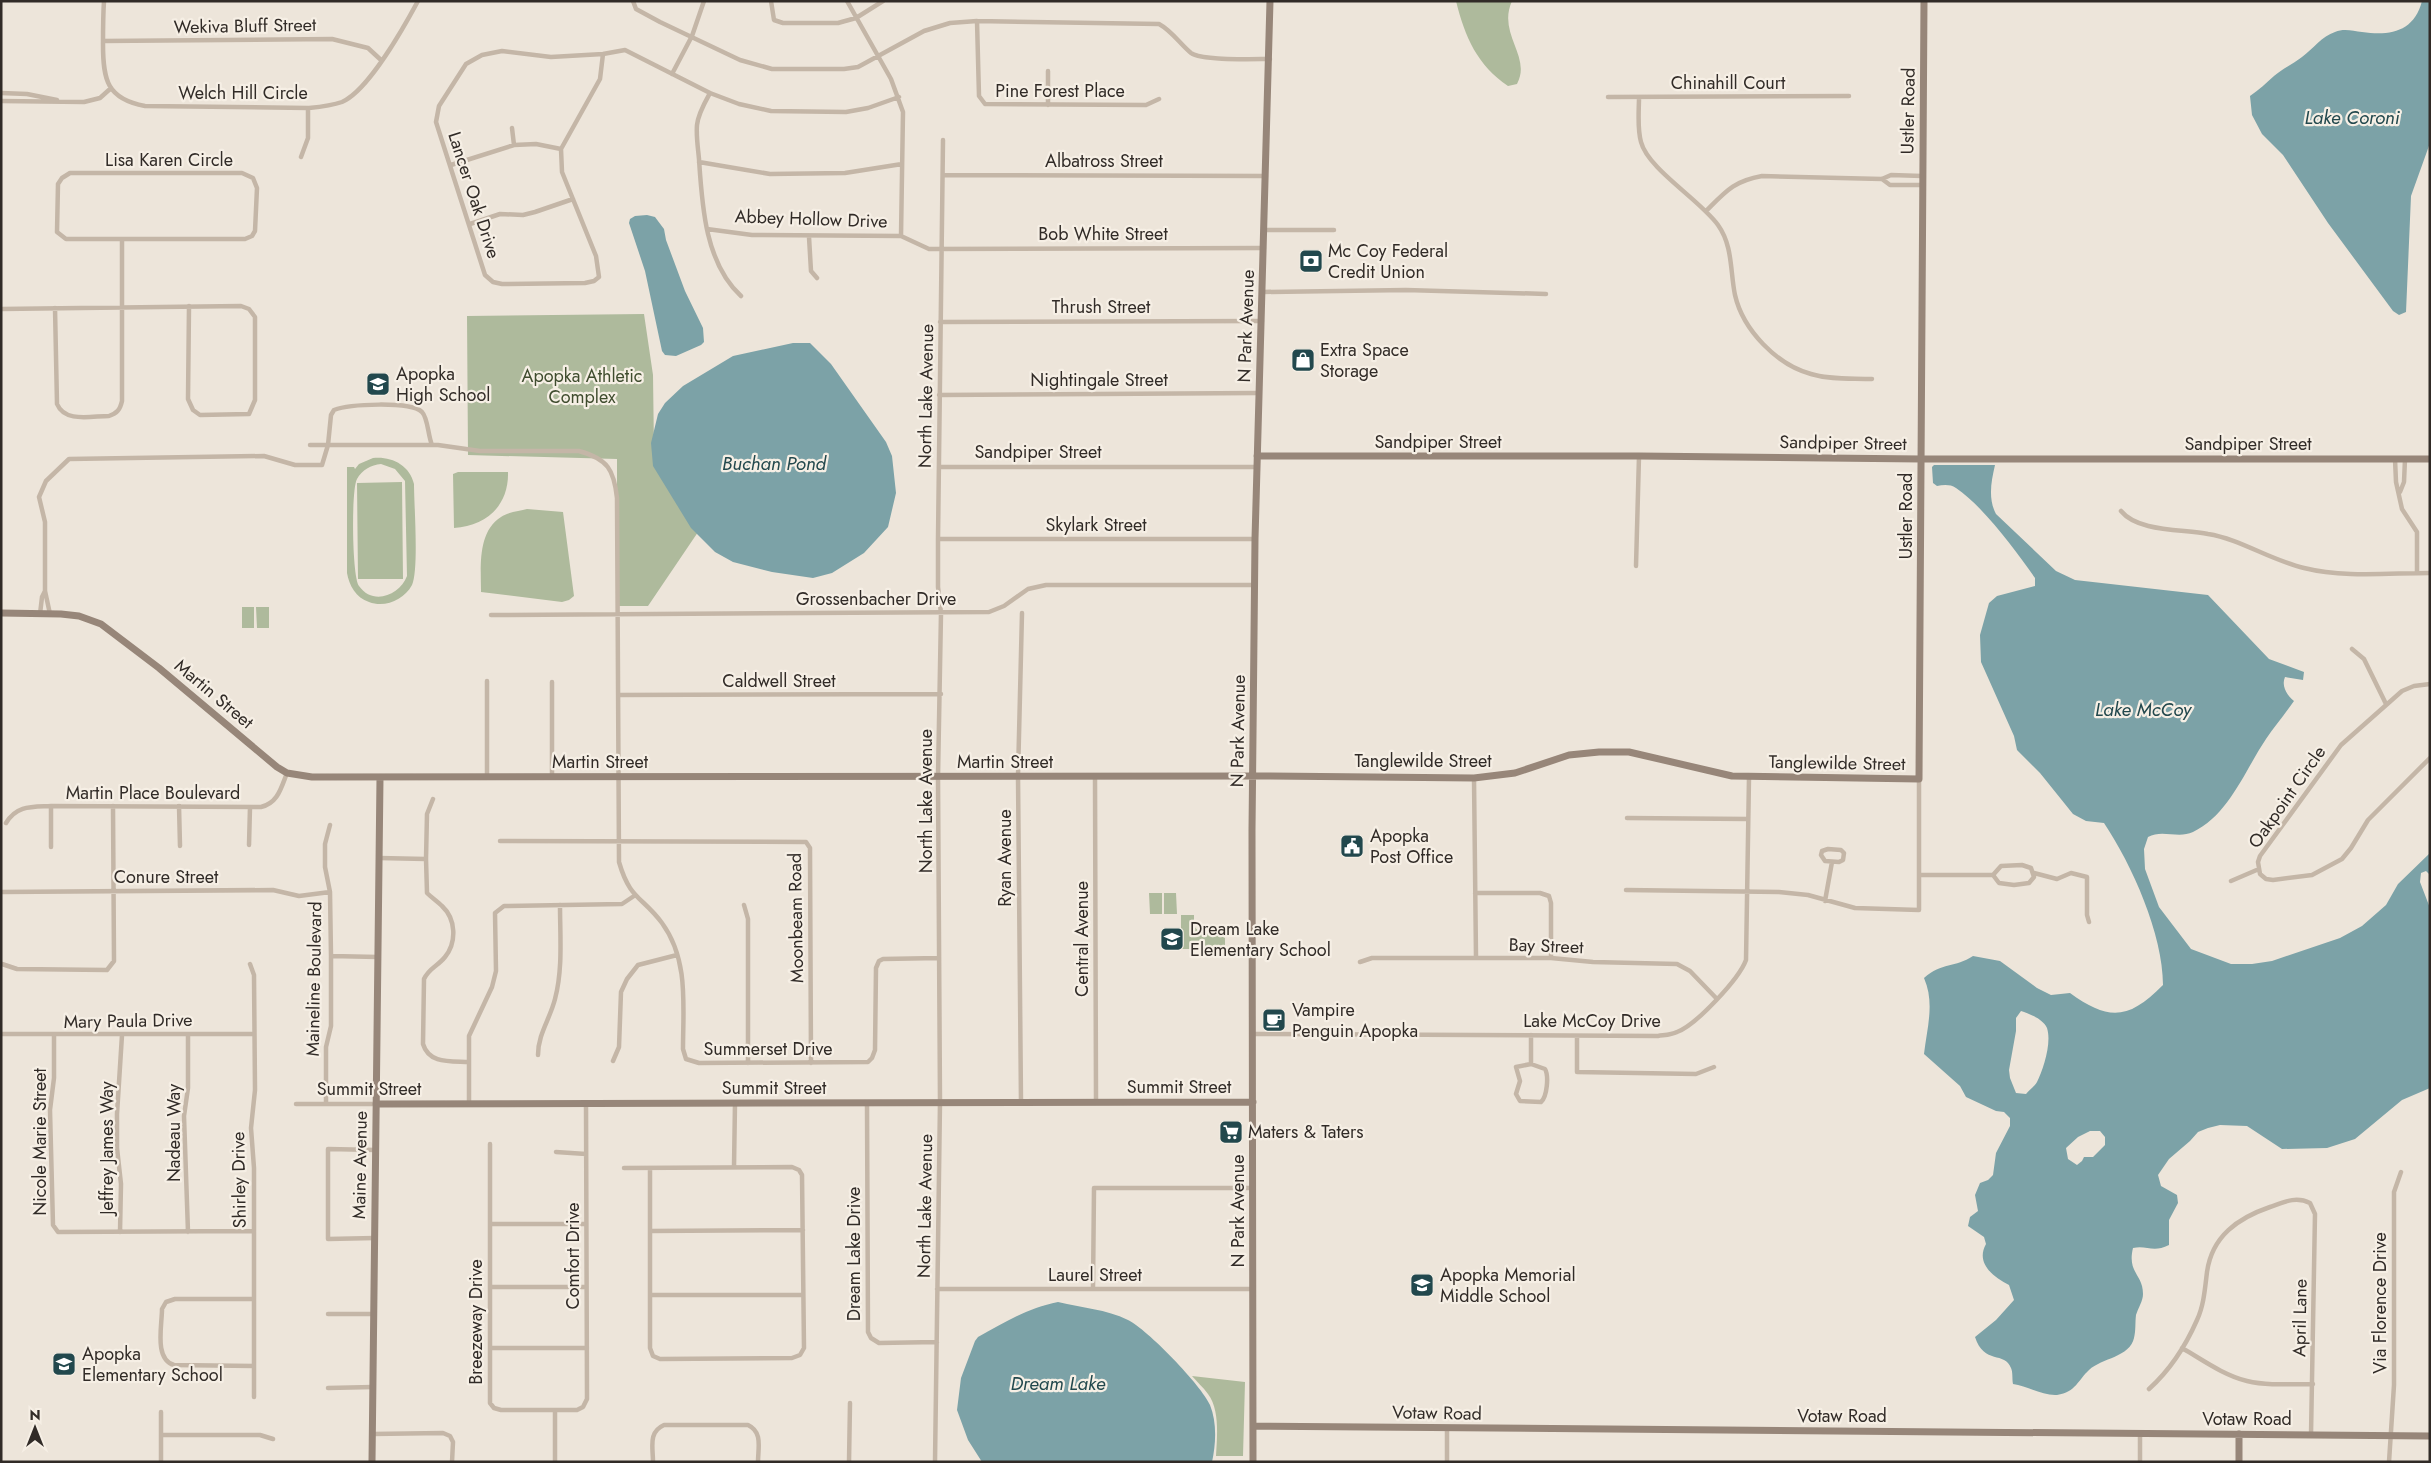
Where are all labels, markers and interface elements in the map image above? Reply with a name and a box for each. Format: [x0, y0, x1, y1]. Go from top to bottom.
street label: Wekiva Bluff Street [174, 12, 317, 40]
street label: Ustler Road [1894, 67, 1922, 155]
street label: Chinahill Court [1671, 70, 1786, 96]
street label: Pine Forest Place [995, 78, 1125, 104]
street label: Welch Hill Circle [178, 80, 308, 106]
water label: Lake Coroni [2304, 104, 2401, 131]
street label: Lancer Oak Drive [441, 128, 507, 262]
street label: Lisa Karen Circle [105, 147, 233, 173]
street label: Albatross Street [1045, 148, 1164, 174]
street label: Abbey Hollow Drive [734, 203, 888, 235]
street label: Bob White Street [1038, 221, 1168, 247]
place label: Mc Coy Federal Credit Union [1328, 238, 1448, 285]
bank icon: Mc Coy Federal Credit Union [1298, 248, 1324, 274]
street label: N Park Avenue [1231, 269, 1261, 383]
street label: Thrush Street [1052, 294, 1151, 320]
street label: North Lake Avenue [912, 324, 940, 468]
place label: Extra Space Storage [1320, 337, 1409, 384]
shop icon: Extra Space Storage [1290, 347, 1316, 373]
place label: Apopka High School [396, 361, 490, 408]
park label: Apopka Athletic Complex [522, 363, 642, 410]
street label: Nightingale Street [1030, 367, 1168, 393]
school or university icon: Apopka High School [365, 371, 391, 397]
street label: Sandpiper Street [1374, 429, 1502, 455]
street label: Sandpiper Street [1779, 429, 1908, 457]
street label: Sandpiper Street [2184, 431, 2312, 457]
street label: Sandpiper Street [974, 439, 1102, 465]
water label: Buchan Pond [722, 450, 828, 477]
street label: Ustler Road [1893, 473, 1919, 559]
street label: Skylark Street [1045, 512, 1147, 538]
street label: Grossenbacher Drive [796, 586, 956, 612]
street label: Martin Street [169, 653, 260, 735]
street label: Caldwell Street [722, 668, 836, 694]
street label: N Park Avenue [1224, 674, 1252, 788]
water label: Lake McCoy [2095, 696, 2193, 723]
street label: North Lake Avenue [913, 729, 939, 873]
street label: Oakpoint Circle [2242, 741, 2332, 853]
street label: Tanglewilde Street [1354, 748, 1492, 774]
street label: Martin Street [552, 749, 649, 775]
street label: Martin Street [957, 749, 1054, 775]
street label: Tanglewilde Street [1768, 749, 1906, 777]
street label: Martin Place Boulevard [66, 780, 240, 806]
street label: Ryan Avenue [992, 809, 1018, 907]
place label: Apopka Post Office [1370, 823, 1453, 870]
public building icon: Apopka Post Office [1339, 833, 1365, 859]
street label: Moonbeam Road [782, 853, 810, 983]
street label: Conure Street [114, 864, 219, 890]
street label: Central Avenue [1069, 881, 1095, 997]
street label: Maineline Boulevard [300, 901, 328, 1057]
place label: Dream Lake Elementary School [1190, 916, 1331, 963]
school or university icon: Dream Lake Elementary School [1159, 926, 1185, 952]
street label: Bay Street [1508, 932, 1585, 960]
place label: Vampire Penguin Apopka [1292, 997, 1418, 1044]
street label: Mary Paula Drive [63, 1007, 193, 1035]
cafe icon: Vampire Penguin Apopka [1261, 1007, 1287, 1033]
street label: Lake McCoy Drive [1523, 1008, 1661, 1034]
street label: Summerset Drive [703, 1036, 833, 1062]
street label: Nicole Marie Street [27, 1068, 53, 1216]
street label: Summit Street [1127, 1074, 1232, 1100]
street label: Summit Street [722, 1075, 827, 1101]
street label: Summit Street [317, 1076, 422, 1102]
street label: Jeffrey James Way [94, 1081, 120, 1217]
street label: Nadeau Way [161, 1084, 187, 1182]
street label: Maine Avenue [346, 1111, 374, 1219]
supermarket icon: Maters & Taters [1218, 1119, 1244, 1145]
place label: Maters & Taters [1248, 1119, 1363, 1145]
street label: Shirley Drive [225, 1131, 253, 1229]
street label: North Lake Avenue [911, 1134, 939, 1278]
street label: N Park Avenue [1225, 1155, 1251, 1267]
street label: Dream Lake Drive [841, 1187, 867, 1321]
street label: Comfort Drive [560, 1202, 586, 1310]
street label: Via Florence Drive [2367, 1232, 2393, 1374]
street label: Breezeway Drive [463, 1259, 489, 1385]
street label: Laurel Street [1048, 1262, 1143, 1288]
place label: Apopka Memorial Middle School [1440, 1262, 1576, 1309]
school or university icon: Apopka Memorial Middle School [1409, 1272, 1435, 1298]
street label: April Lane [2286, 1279, 2314, 1357]
place label: Apopka Elementary School [82, 1341, 223, 1388]
school or university icon: Apopka Elementary School [51, 1351, 77, 1377]
water label: Dream Lake [1011, 1370, 1106, 1397]
street label: Votaw Road [1392, 1399, 1482, 1427]
north arrow [10, 1403, 60, 1453]
street label: Votaw Road [1797, 1403, 1887, 1429]
text: N [29, 1405, 41, 1425]
street label: Votaw Road [2202, 1406, 2292, 1432]

